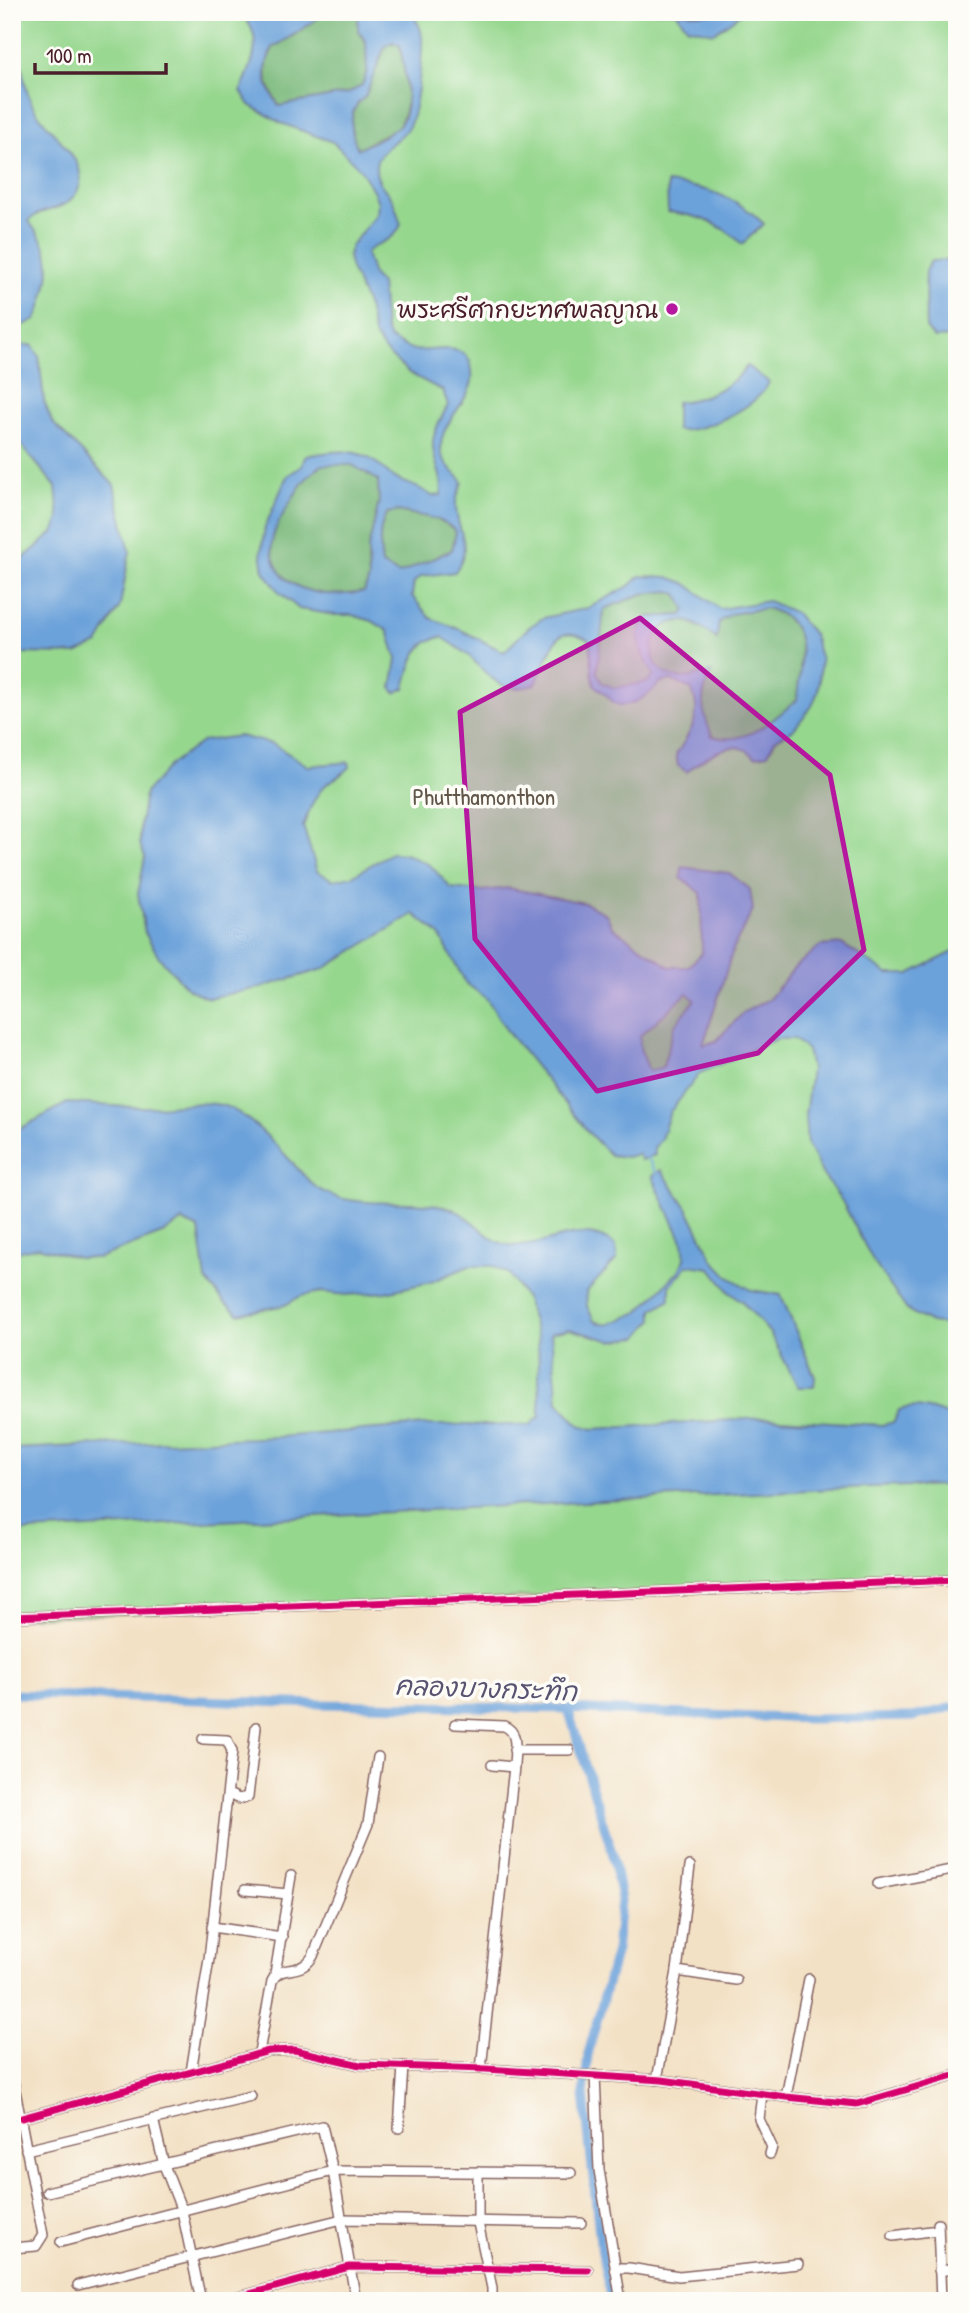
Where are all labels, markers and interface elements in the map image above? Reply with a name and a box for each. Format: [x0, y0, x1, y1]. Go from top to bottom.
scale bar [35, 32, 166, 76]
text: 100 m [46, 41, 92, 70]
place label: พระศรีศากยะทศพลญาณ [397, 293, 658, 325]
marker: พระศรีศากยะทศพลญาณ [664, 301, 680, 317]
park label: Phutthamonthon [413, 780, 555, 812]
water label: คลองบางกระทึก [394, 1667, 579, 1709]

